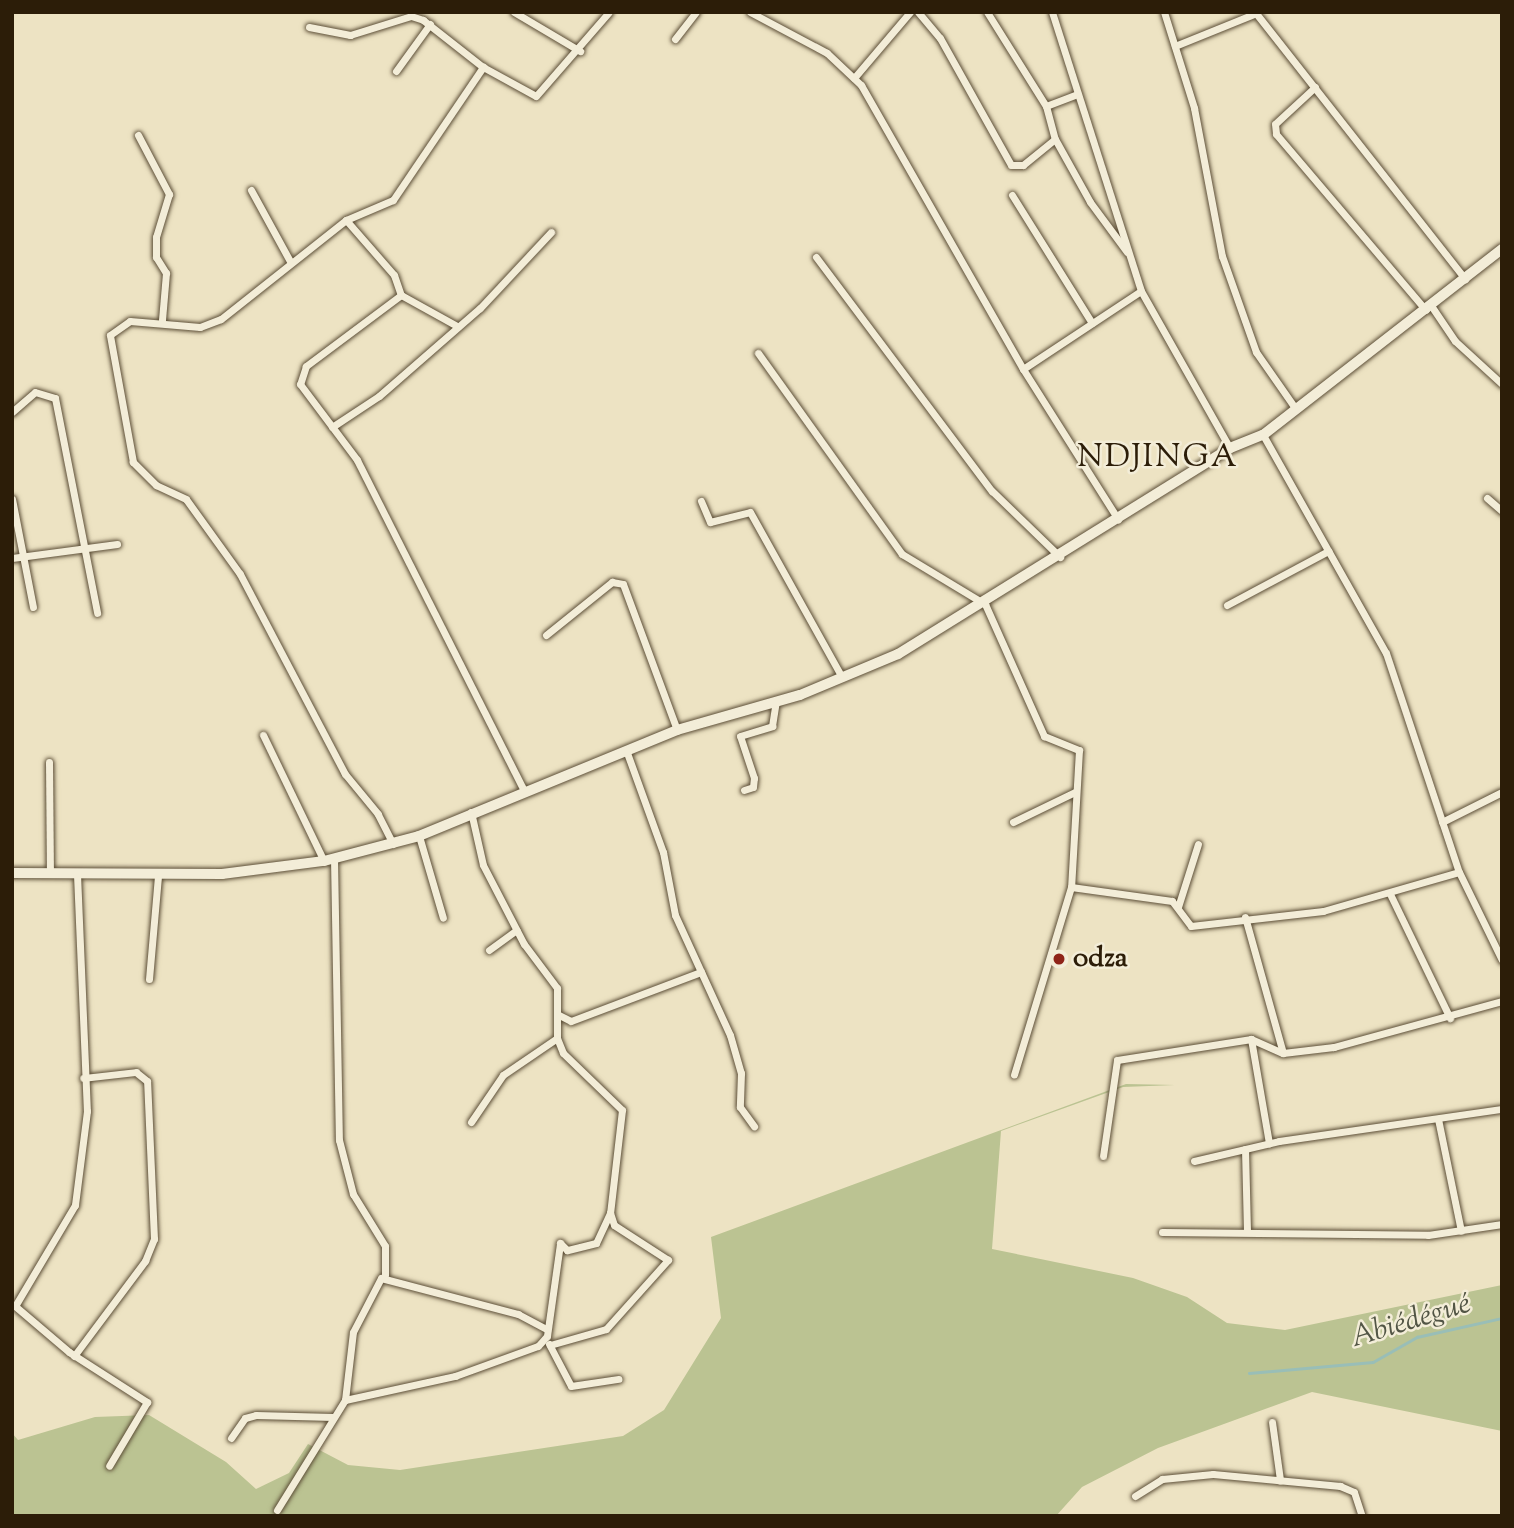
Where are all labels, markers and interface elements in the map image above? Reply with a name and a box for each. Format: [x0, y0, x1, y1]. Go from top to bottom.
district label: NDJINGA [1078, 439, 1238, 477]
place label: odza [1073, 942, 1128, 976]
marker: odza [1051, 951, 1067, 967]
water label: Abiédégué [1347, 1287, 1475, 1357]

